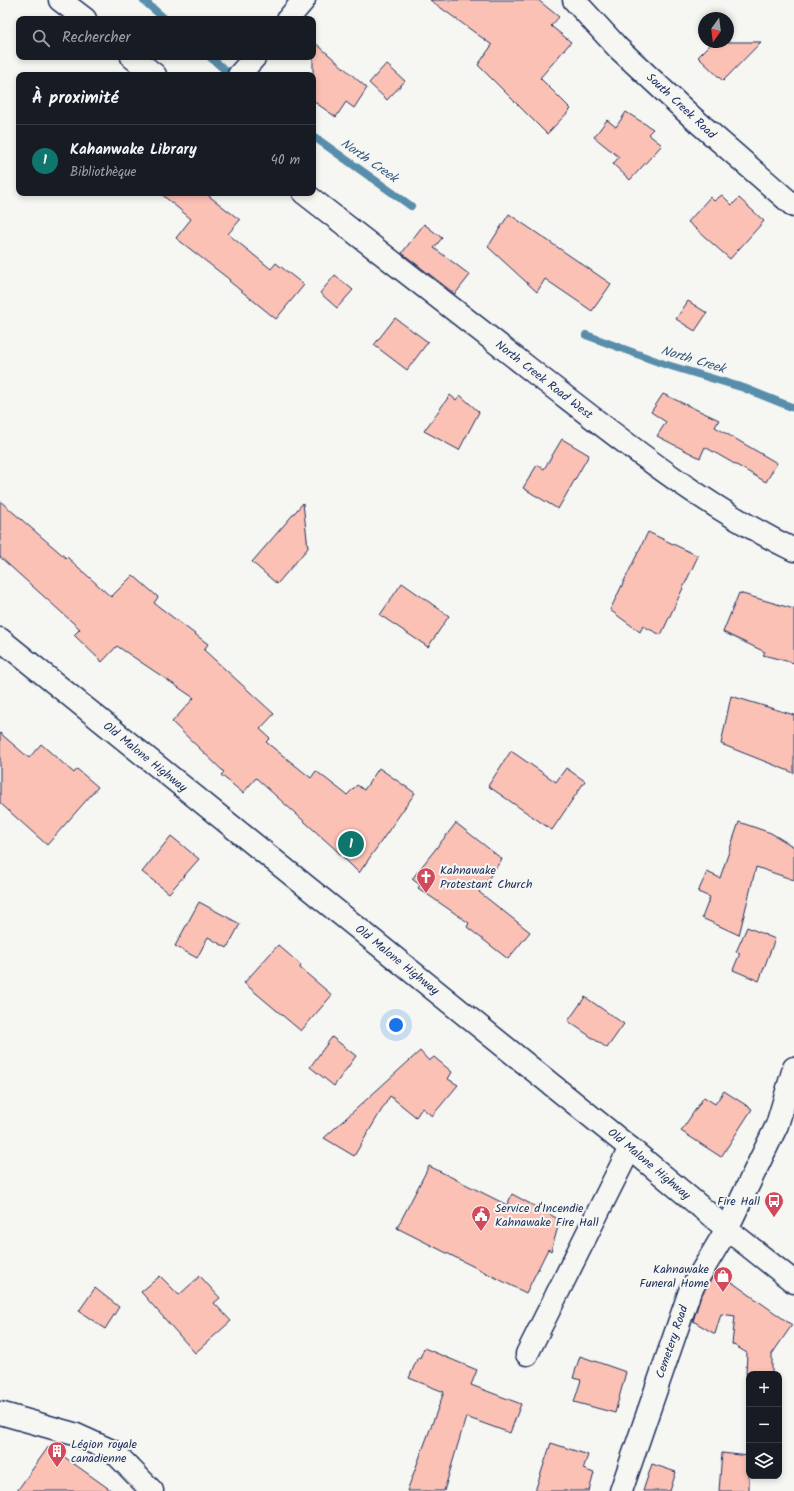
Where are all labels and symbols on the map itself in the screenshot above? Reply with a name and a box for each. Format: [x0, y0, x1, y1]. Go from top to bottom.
north arrow [698, 12, 734, 48]
street label: South Creek Road [642, 68, 721, 144]
water label: North Creek [336, 133, 404, 190]
street label: North Creek Road West [491, 336, 597, 424]
water label: North Creek [658, 340, 729, 380]
street label: Old Malone Highway [99, 717, 191, 797]
pin: 1 [338, 829, 364, 859]
place label: Kahnawake Protestant Church [440, 861, 532, 894]
church icon: Kahnawake Protestant Church [415, 866, 437, 894]
street label: Old Malone Highway [351, 920, 443, 1000]
your location [386, 1015, 406, 1035]
street label: Old Malone Highway [603, 1123, 695, 1205]
bus stop icon: Fire Hall [763, 1190, 785, 1218]
place label: Fire Hall [717, 1192, 760, 1211]
place label: Service d'Incendie Kahnawake Fire Hall [495, 1199, 599, 1232]
public building icon: Service d'Incendie Kahnawake Fire Hall [470, 1204, 492, 1232]
place label: Kahnawake Funeral Home [639, 1260, 710, 1293]
shop icon: Kahnawake Funeral Home [712, 1265, 734, 1293]
street label: Cemetery Road [651, 1302, 694, 1381]
place label: Légion royale canadienne [71, 1435, 138, 1468]
building icon: Légion royale canadienne [46, 1440, 68, 1468]

